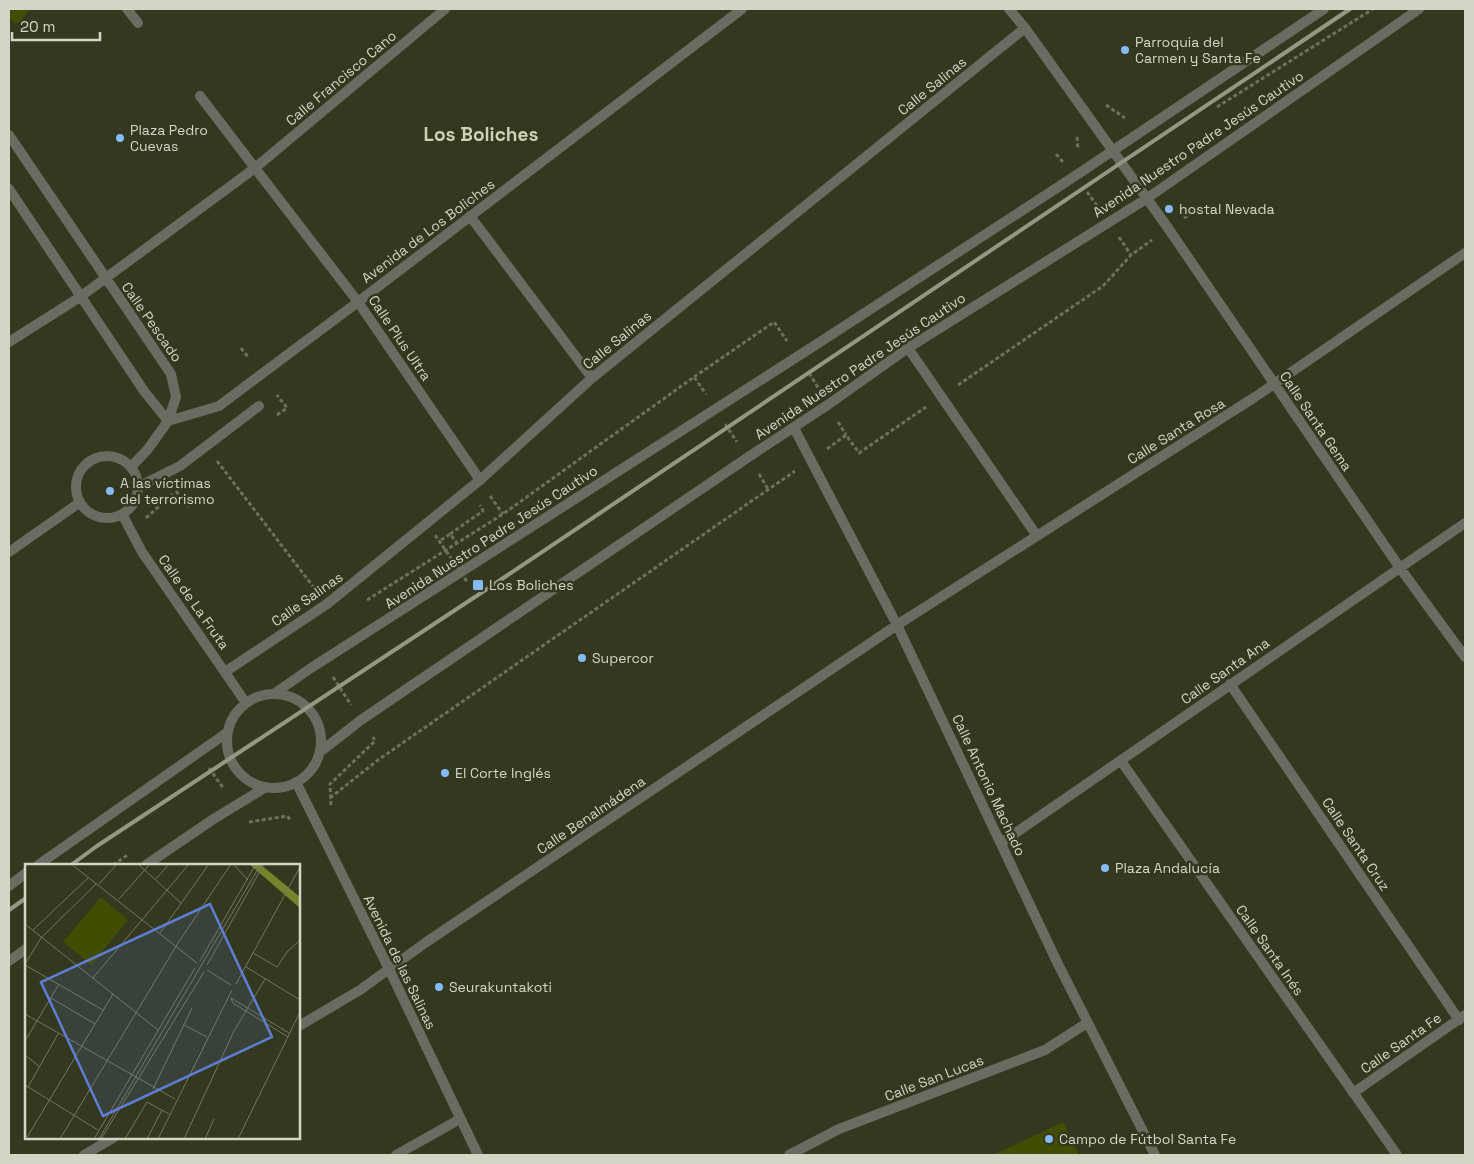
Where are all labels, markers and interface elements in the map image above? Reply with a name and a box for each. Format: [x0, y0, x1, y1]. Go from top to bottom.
scale bar [12, 10, 100, 42]
text: 20 m [20, 17, 55, 36]
street label: Calle Francisco Cano [282, 26, 400, 130]
place label: Parroquia del Carmen y Santa Fe [1135, 33, 1261, 67]
marker: Parroquia del Carmen y Santa Fe [1119, 44, 1131, 56]
street label: Calle Salinas [894, 53, 970, 119]
street label: Avenida Nuestro Padre Jesús Cautivo [1089, 67, 1307, 221]
place label: Plaza Pedro Cuevas [130, 121, 208, 155]
district label: Los Boliches [424, 122, 538, 147]
marker: Plaza Pedro Cuevas [114, 132, 126, 144]
street label: Avenida de Los Boliches [358, 175, 498, 287]
place label: hostal Nevada [1179, 200, 1274, 218]
marker: hostal Nevada [1163, 203, 1175, 215]
street label: Calle Pescado [118, 279, 186, 365]
street label: Avenida Nuestro Padre Jesús Cautivo [751, 289, 969, 443]
street label: Calle Plus Ultra [365, 292, 435, 384]
street label: Calle Salinas [579, 307, 655, 373]
street label: Calle Santa Gema [1276, 368, 1356, 474]
street label: Calle Santa Rosa [1124, 394, 1228, 468]
street label: Avenida Nuestro Padre Jesús Cautivo [381, 461, 601, 613]
place label: A las víctimas del terrorismo [120, 474, 215, 508]
marker: A las víctimas del terrorismo [104, 485, 116, 497]
street label: Calle de La Fruta [155, 551, 233, 653]
street label: Calle Salinas [268, 568, 346, 630]
place label: Los Boliches [489, 576, 574, 594]
marker: Los Boliches [471, 578, 485, 592]
street label: Calle Santa Ana [1177, 634, 1273, 708]
place label: Supercor [592, 649, 654, 667]
marker: Supercor [576, 652, 588, 664]
street label: Calle Antonio Machado [948, 711, 1030, 859]
place label: El Corte Inglés [455, 764, 551, 782]
marker: El Corte Inglés [439, 767, 451, 779]
street label: Calle Benalmádena [533, 772, 649, 858]
street label: Calle Santa Cruz [1318, 794, 1394, 894]
place label: Plaza Andalucía [1115, 859, 1220, 877]
marker: Plaza Andalucía [1099, 862, 1111, 874]
inset map [25, 864, 300, 1139]
street label: Avenida de las Salinas [360, 892, 440, 1032]
street label: Calle Santa Inés [1232, 901, 1308, 999]
place label: Seurakuntakoti [449, 978, 552, 996]
marker: Seurakuntakoti [433, 981, 445, 993]
street label: Calle Santa Fe [1357, 1008, 1445, 1078]
street label: Calle San Lucas [882, 1051, 986, 1105]
place label: Campo de Fútbol Santa Fe [1059, 1130, 1236, 1148]
marker: Campo de Fútbol Santa Fe [1043, 1133, 1055, 1145]

